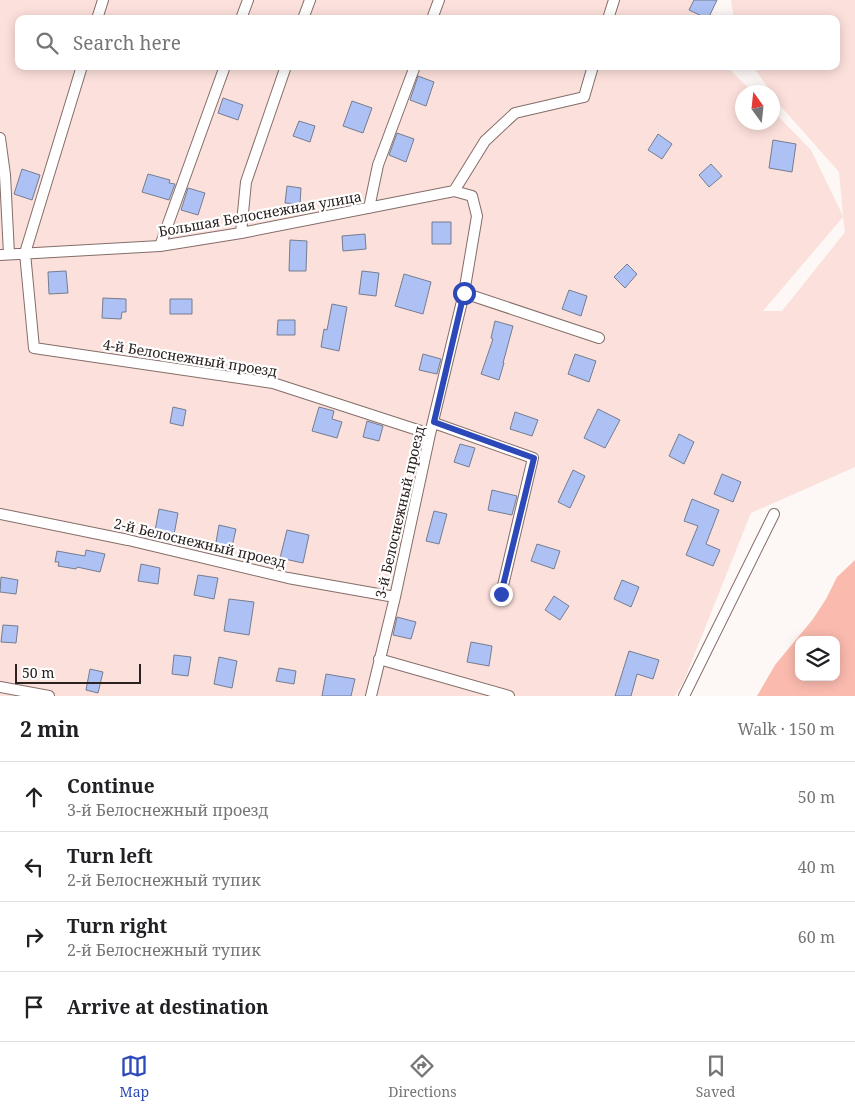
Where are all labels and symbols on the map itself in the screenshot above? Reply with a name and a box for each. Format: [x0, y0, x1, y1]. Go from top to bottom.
north arrow [735, 85, 780, 130]
street label: Большая Белоснежная улица [157, 186, 363, 241]
route start [453, 282, 476, 305]
street label: 4-й Белоснежный проезд [102, 334, 279, 381]
street label: 3-й Белоснежный проезд [370, 424, 429, 600]
street label: 2-й Белоснежный проезд [112, 513, 288, 572]
route end [490, 583, 513, 606]
scale bar [15, 661, 141, 684]

